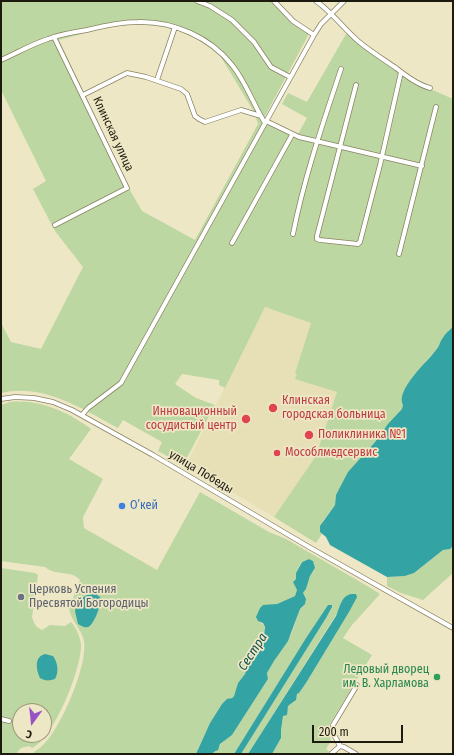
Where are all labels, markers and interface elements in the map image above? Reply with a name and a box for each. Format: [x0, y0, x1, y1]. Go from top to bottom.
street label: Клинская улица [89, 94, 137, 174]
place label: Клинская городская больница [282, 394, 386, 422]
marker: Клинская городская больница [267, 402, 279, 414]
place label: Инновационный сосудистый центр [146, 405, 237, 433]
marker: Инновационный сосудистый центр [240, 413, 252, 425]
place label: Поликлиника №1 [318, 428, 406, 442]
marker: Поликлиника №1 [303, 429, 315, 441]
place label: Мособлмедсервис [285, 446, 377, 460]
street label: улица Победы [166, 447, 236, 497]
marker: Мособлмедсервис [272, 448, 282, 458]
place label: О’кей [130, 499, 158, 513]
marker: О’кей [117, 501, 127, 511]
place label: Церковь Успения Пресвятой Богородицы [29, 583, 148, 611]
marker: Церковь Успения Пресвятой Богородицы [16, 592, 26, 602]
water label: Сестра [235, 630, 271, 674]
place label: Ледовый дворец им. В. Харламова [343, 663, 429, 691]
marker: Ледовый дворец им. В. Харламова [432, 672, 442, 682]
north arrow [12, 703, 52, 743]
scale bar [314, 717, 405, 743]
text: 200 m [319, 725, 349, 739]
text: С [25, 727, 33, 741]

